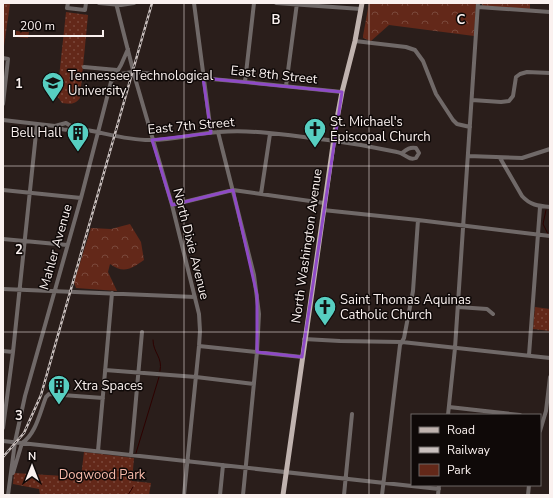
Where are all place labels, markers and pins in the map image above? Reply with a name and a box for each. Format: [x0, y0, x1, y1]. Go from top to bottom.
place label: Tennessee Technological University [68, 67, 213, 100]
school or university icon: Tennessee Technological University [40, 70, 66, 103]
place label: St. Michael's Episcopal Church [330, 113, 431, 146]
church icon: St. Michael's Episcopal Church [302, 116, 328, 149]
building icon: Bell Hall [65, 120, 91, 153]
place label: Bell Hall [11, 124, 62, 142]
place label: Saint Thomas Aquinas Catholic Church [340, 291, 471, 324]
church icon: Saint Thomas Aquinas Catholic Church [312, 294, 338, 327]
building icon: Xtra Spaces [46, 373, 72, 406]
place label: Xtra Spaces [74, 377, 143, 395]

